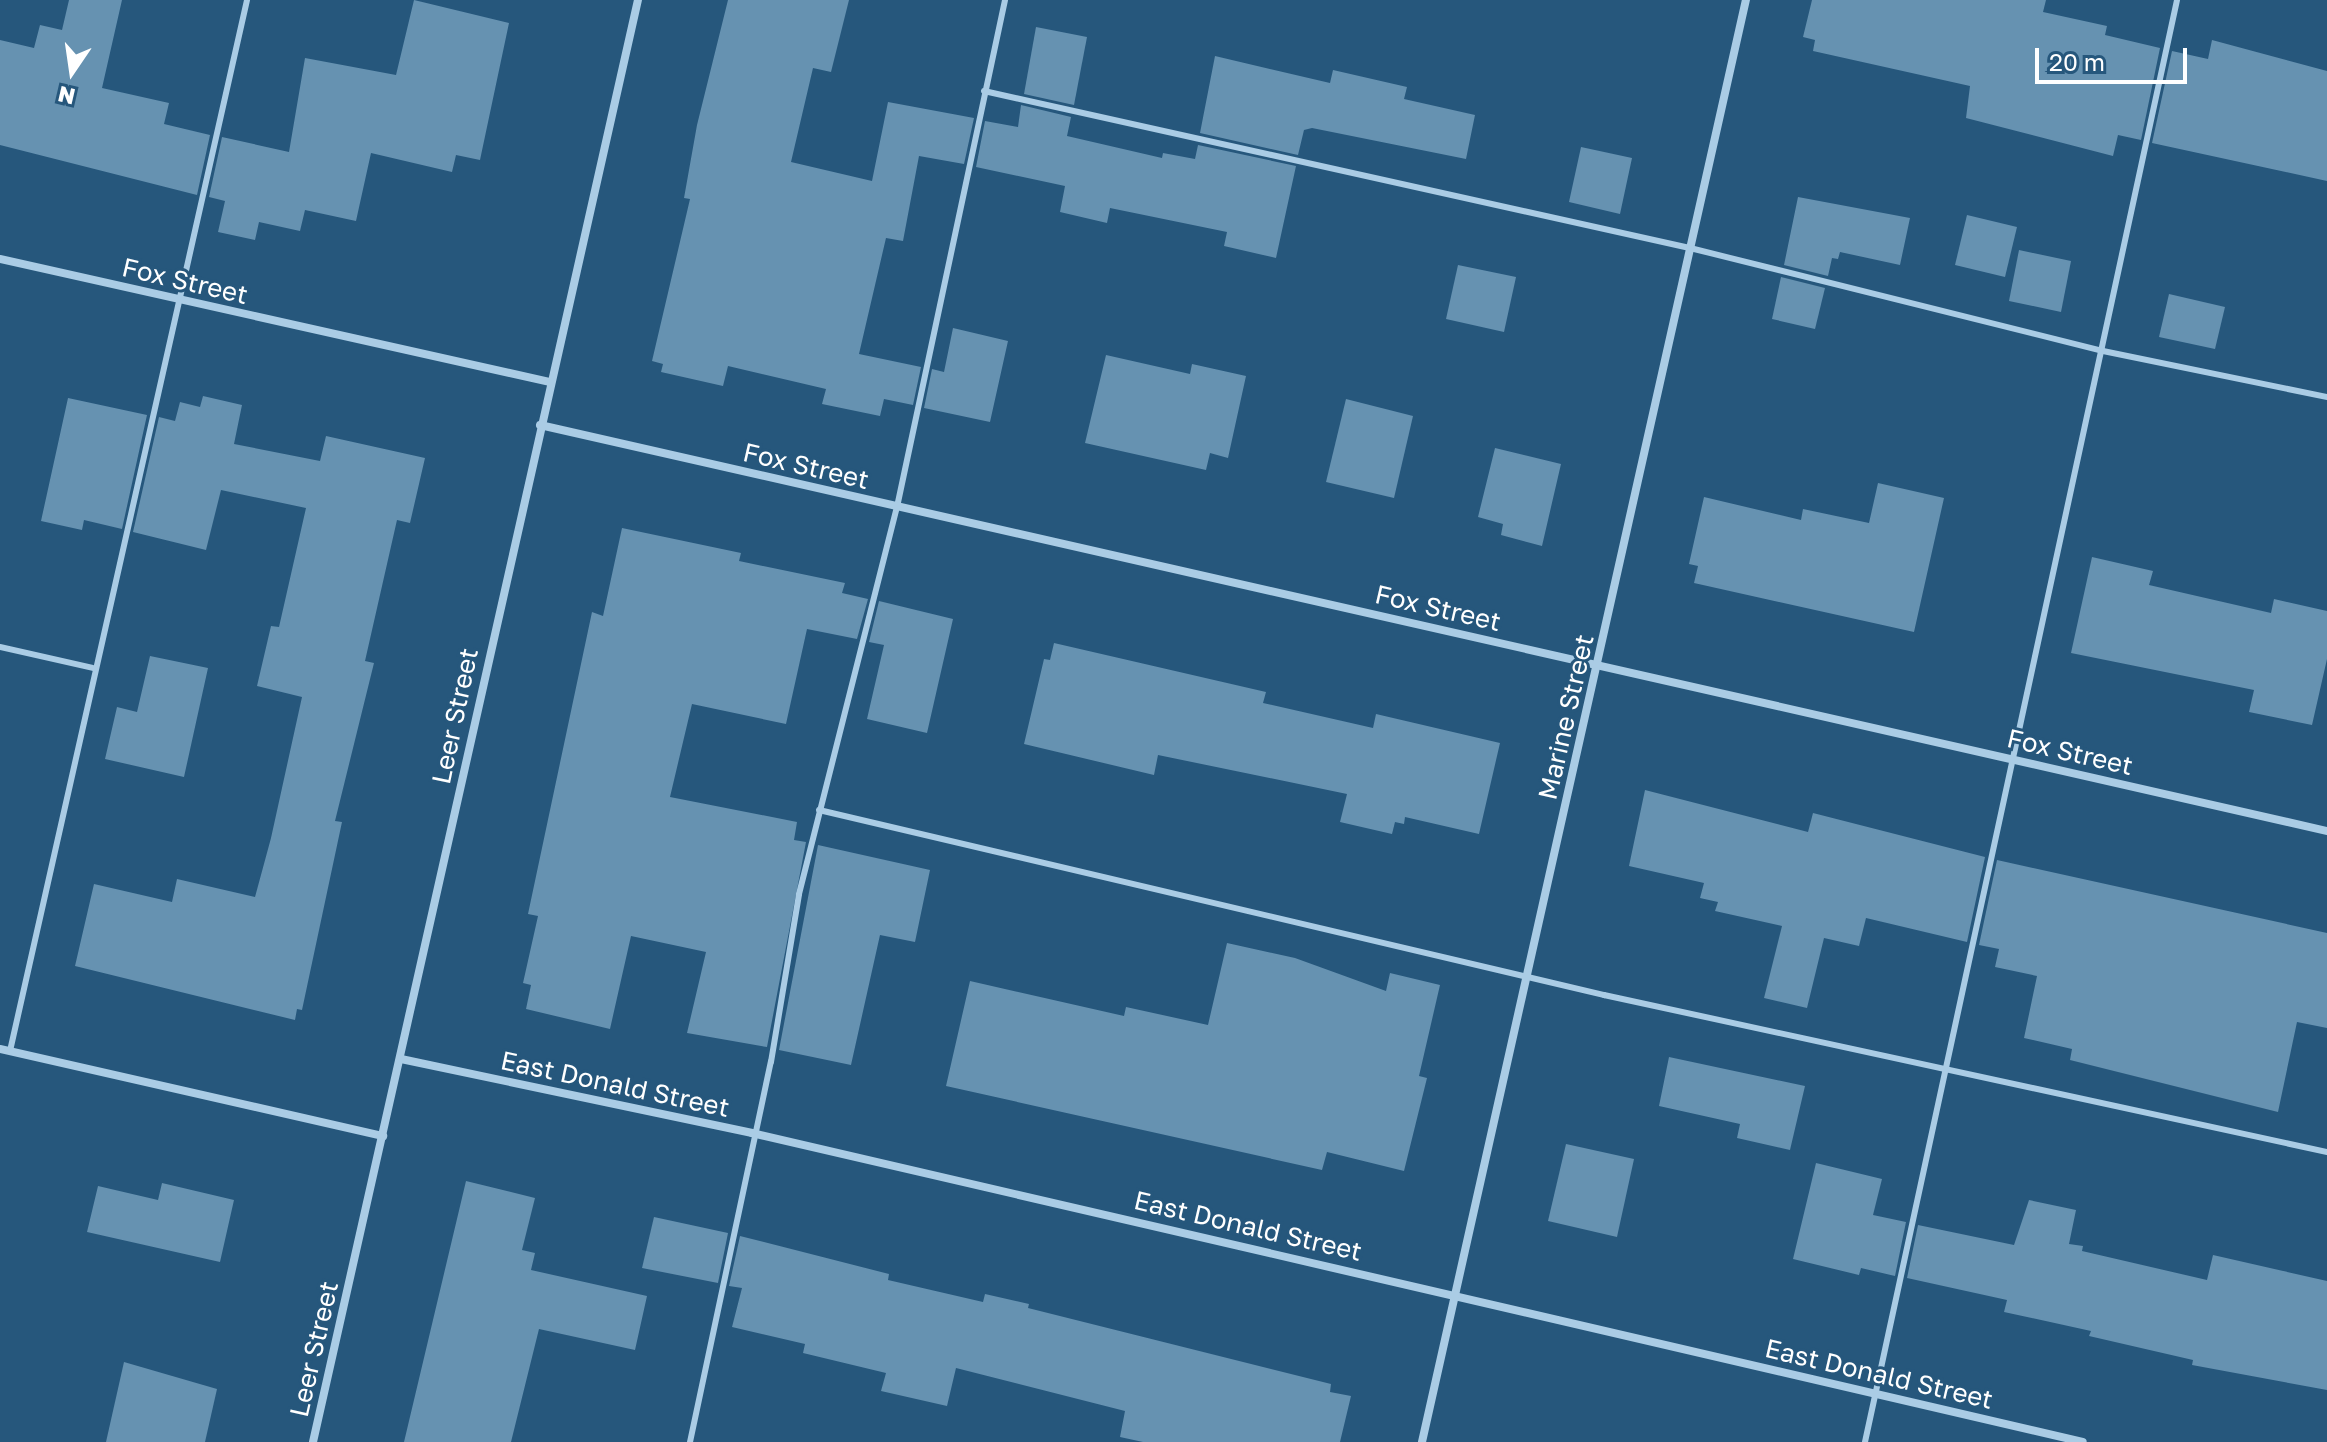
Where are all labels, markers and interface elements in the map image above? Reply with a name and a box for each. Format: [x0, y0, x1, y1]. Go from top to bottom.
north arrow [32, 32, 112, 112]
scale bar [2039, 32, 2191, 82]
text: 20 m [2049, 47, 2105, 76]
text: N [55, 81, 78, 111]
street label: Fox Street [119, 251, 251, 311]
street label: Fox Street [740, 436, 872, 496]
street label: Fox Street [1372, 578, 1504, 638]
street label: Marine Street [1532, 631, 1600, 803]
street label: Leer Street [425, 645, 485, 787]
street label: Fox Street [2004, 722, 2136, 782]
street label: East Donald Street [498, 1045, 732, 1123]
street label: East Donald Street [1131, 1185, 1365, 1267]
street label: Leer Street [283, 1278, 345, 1420]
street label: East Donald Street [1762, 1333, 1996, 1415]

